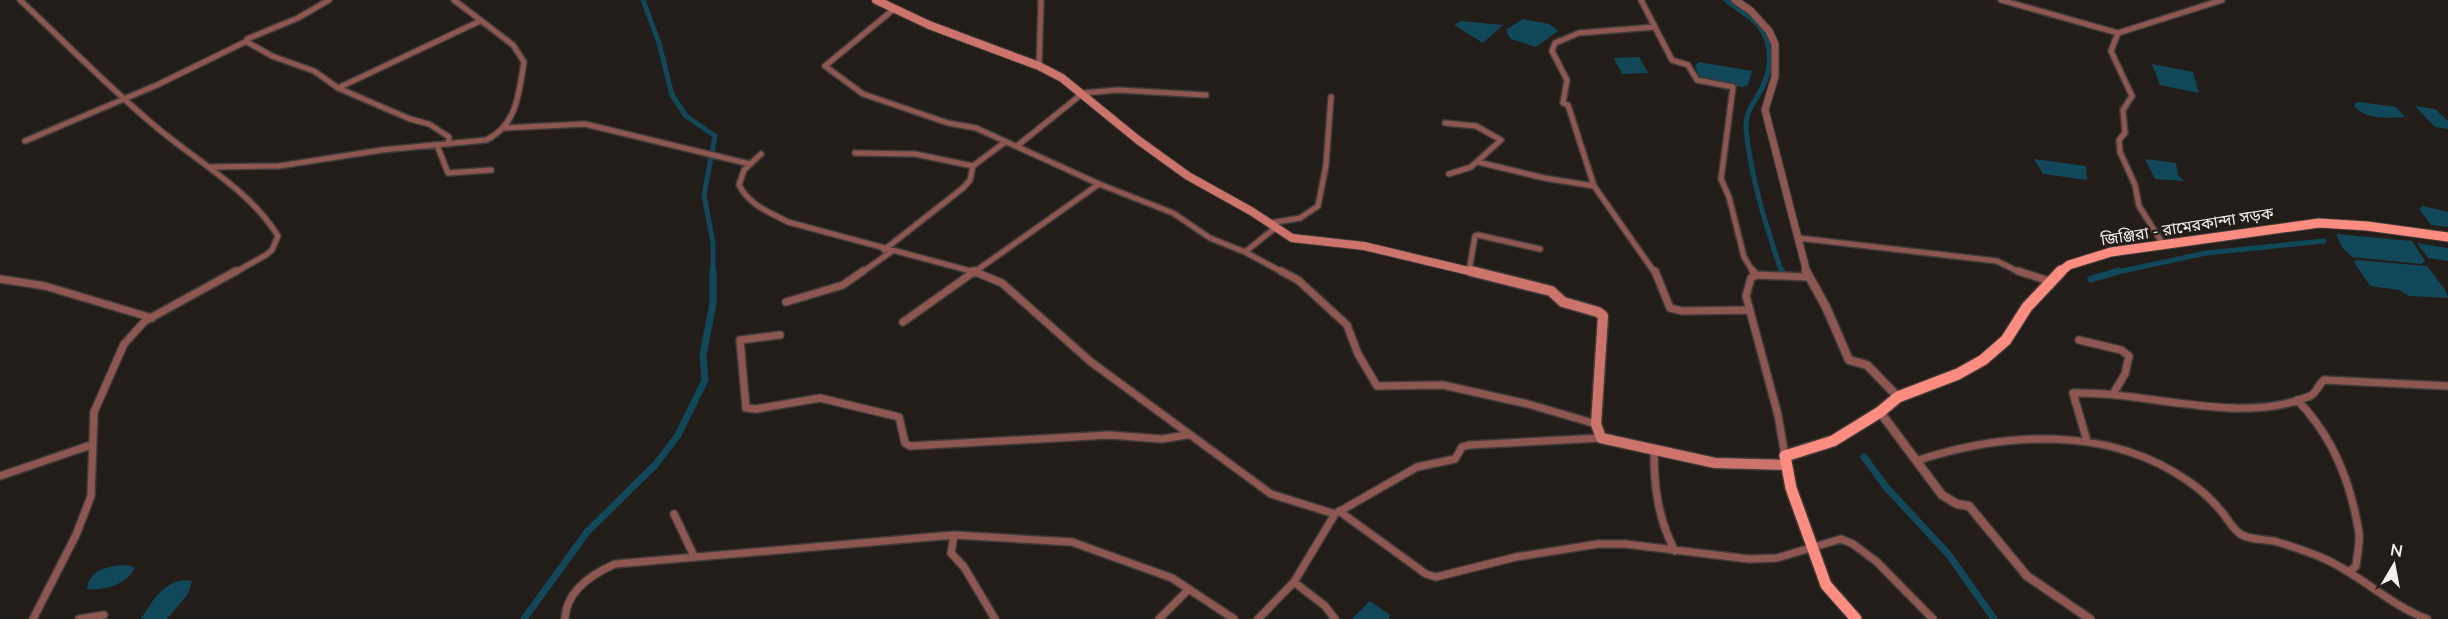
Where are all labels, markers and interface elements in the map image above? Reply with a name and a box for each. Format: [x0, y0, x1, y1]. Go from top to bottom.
street label: জিঞ্জিরা - রামেরকান্দা সড়ক [2098, 202, 2276, 249]
north arrow [2364, 535, 2424, 595]
text: N [2389, 539, 2404, 560]

